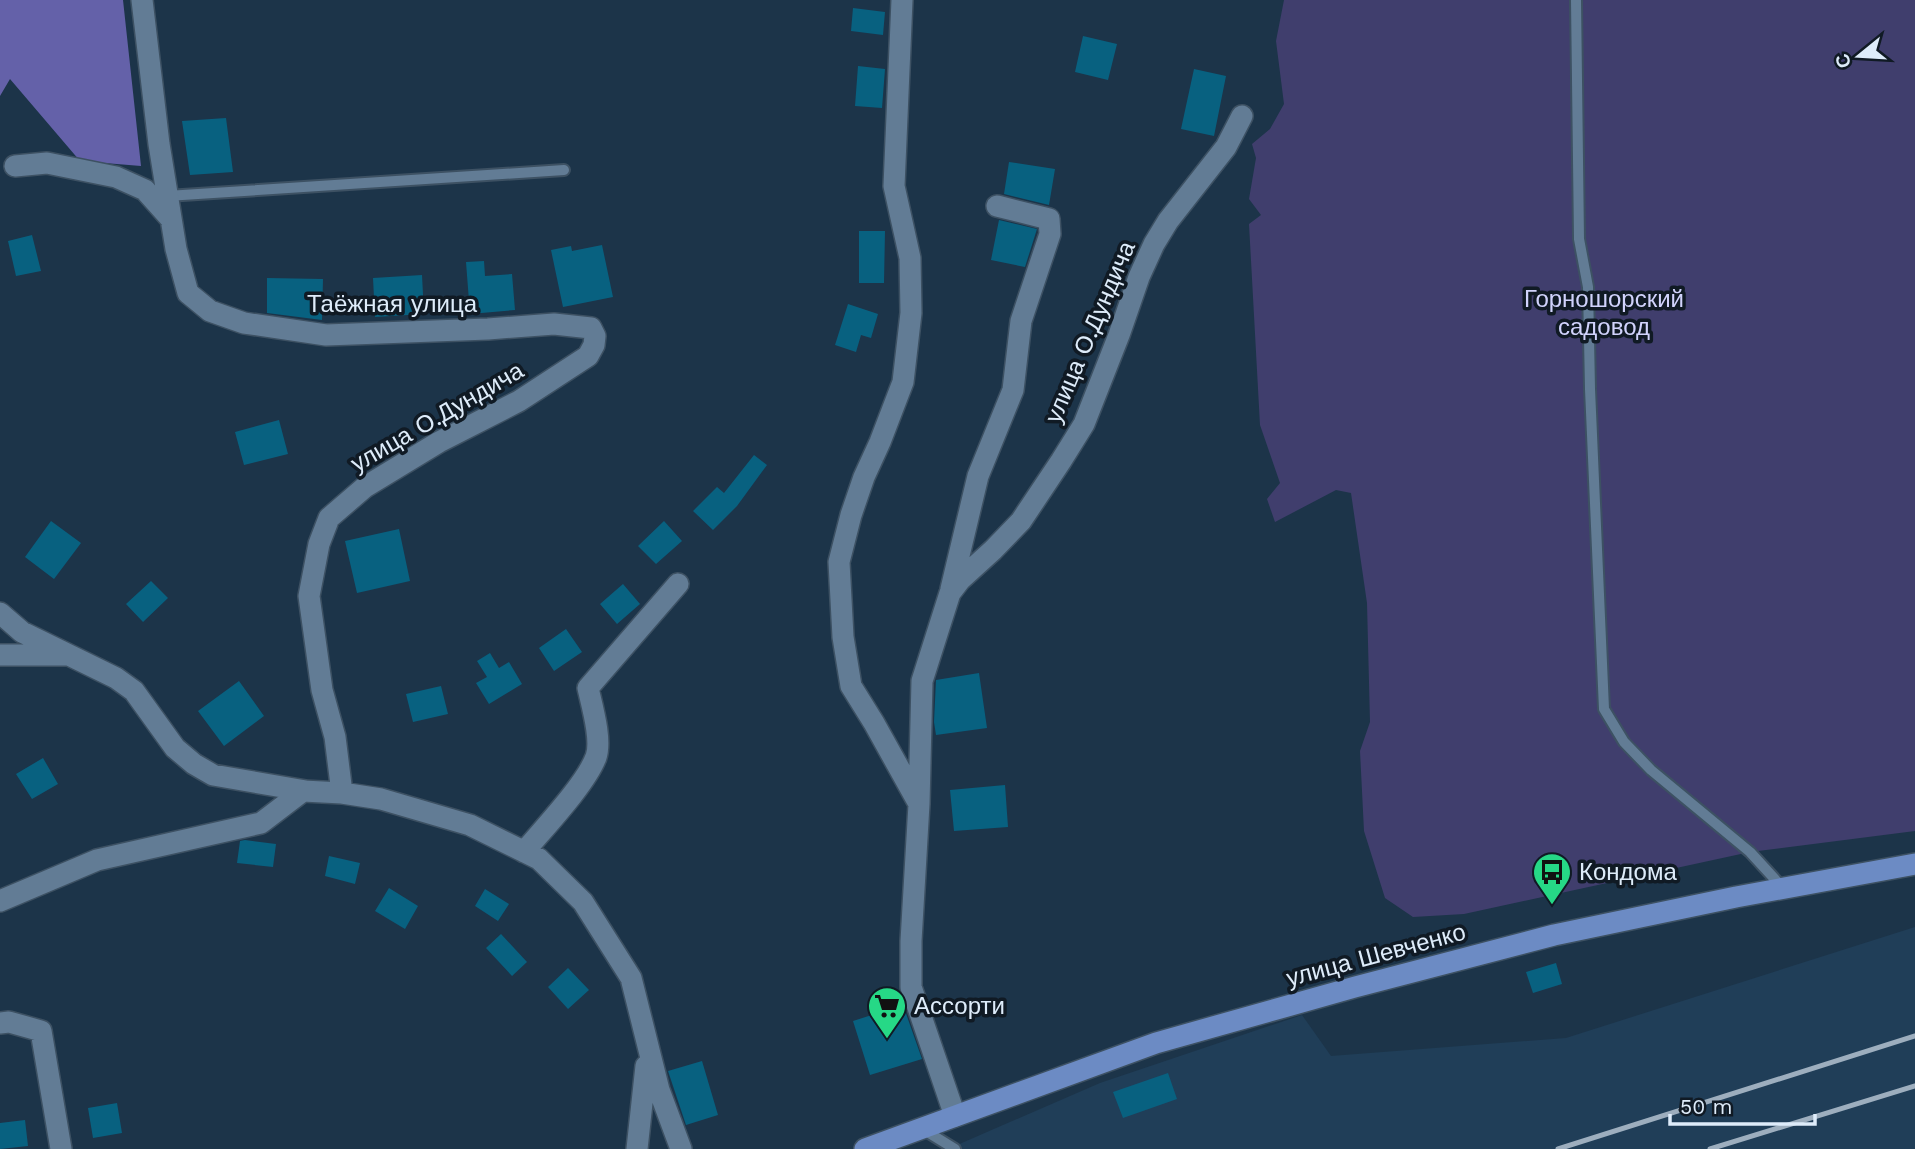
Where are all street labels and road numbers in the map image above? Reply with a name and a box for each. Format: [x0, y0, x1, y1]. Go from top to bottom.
street label: улица О.Дундича [1039, 236, 1141, 427]
street label: Таёжная улица [307, 290, 478, 318]
street label: улица О.Дундича [346, 356, 529, 478]
street label: улица Шевченко [1283, 918, 1469, 992]

